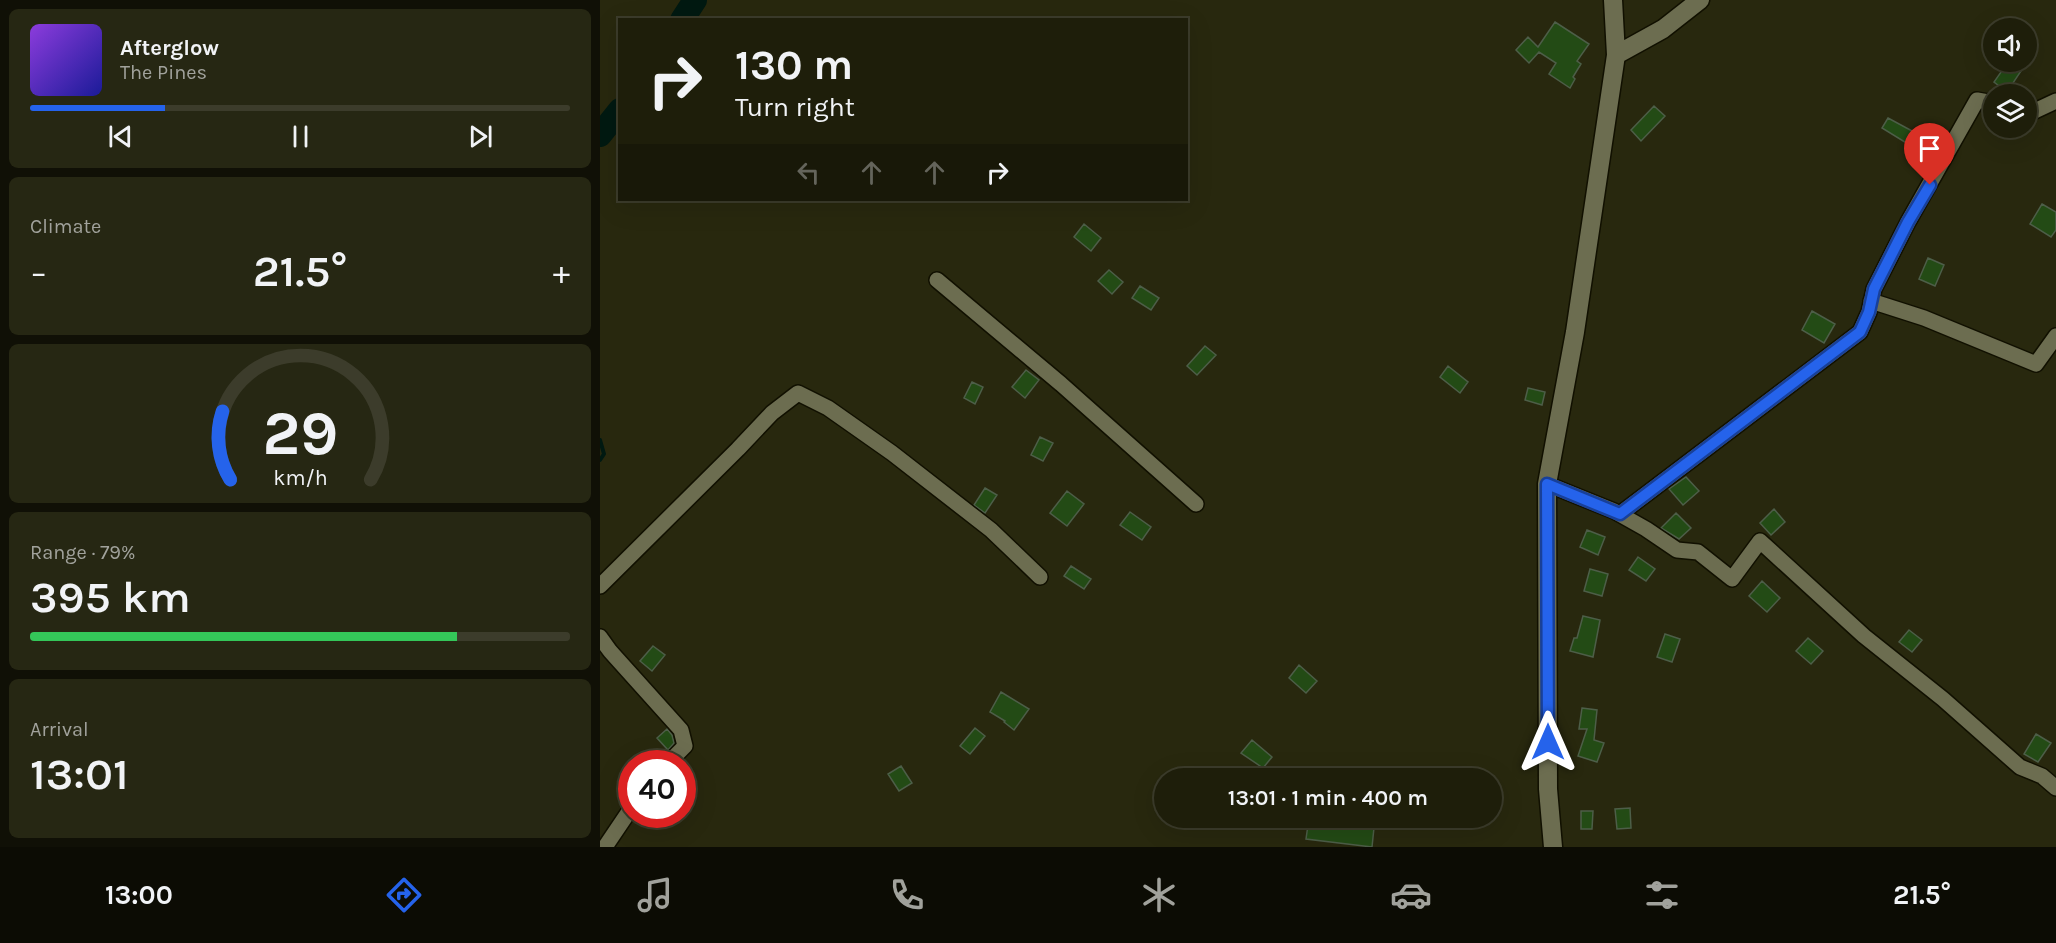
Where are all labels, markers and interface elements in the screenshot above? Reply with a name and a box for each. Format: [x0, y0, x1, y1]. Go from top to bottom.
map controls [1983, 18, 2037, 138]
button: sound [1983, 18, 2037, 72]
text: Afterglow [120, 35, 219, 61]
text: 130 m [735, 40, 853, 90]
icon: right [636, 42, 714, 120]
text: The Pines [120, 61, 207, 84]
button: layers [1983, 84, 2037, 138]
text: Turn right [735, 91, 855, 123]
icon: previous [104, 120, 137, 153]
icon: pause [284, 120, 317, 153]
icon: next [464, 120, 497, 153]
pin [1904, 123, 1955, 185]
icon: arrive [1913, 132, 1946, 165]
icon: left [792, 156, 825, 189]
icon: ahead [855, 156, 888, 189]
icon: ahead [918, 156, 951, 189]
icon: right [981, 156, 1014, 189]
text: Climate [30, 215, 101, 238]
text: 21.5° [253, 245, 347, 297]
text: − [30, 253, 47, 291]
text: + [553, 253, 570, 291]
text: 29 [262, 398, 338, 471]
text: km/h [273, 466, 327, 491]
text: Range · 79% [30, 541, 135, 564]
text: 395 km [30, 571, 191, 623]
position arrow [1516, 710, 1580, 774]
text: Arrival [30, 718, 89, 741]
text: 13:01 [30, 748, 129, 800]
speed limit sign: 40 [618, 750, 696, 828]
text: 13:01 · 1 min · 400 m [1228, 785, 1428, 811]
icon: directions [383, 874, 425, 916]
icon: music [634, 874, 676, 916]
icon: phone [886, 874, 928, 916]
icon: climate [1138, 874, 1180, 916]
icon: car [1390, 874, 1432, 916]
icon: filters [1641, 874, 1683, 916]
text: 13:00 [105, 879, 173, 911]
text: 21.5° [1893, 879, 1951, 911]

